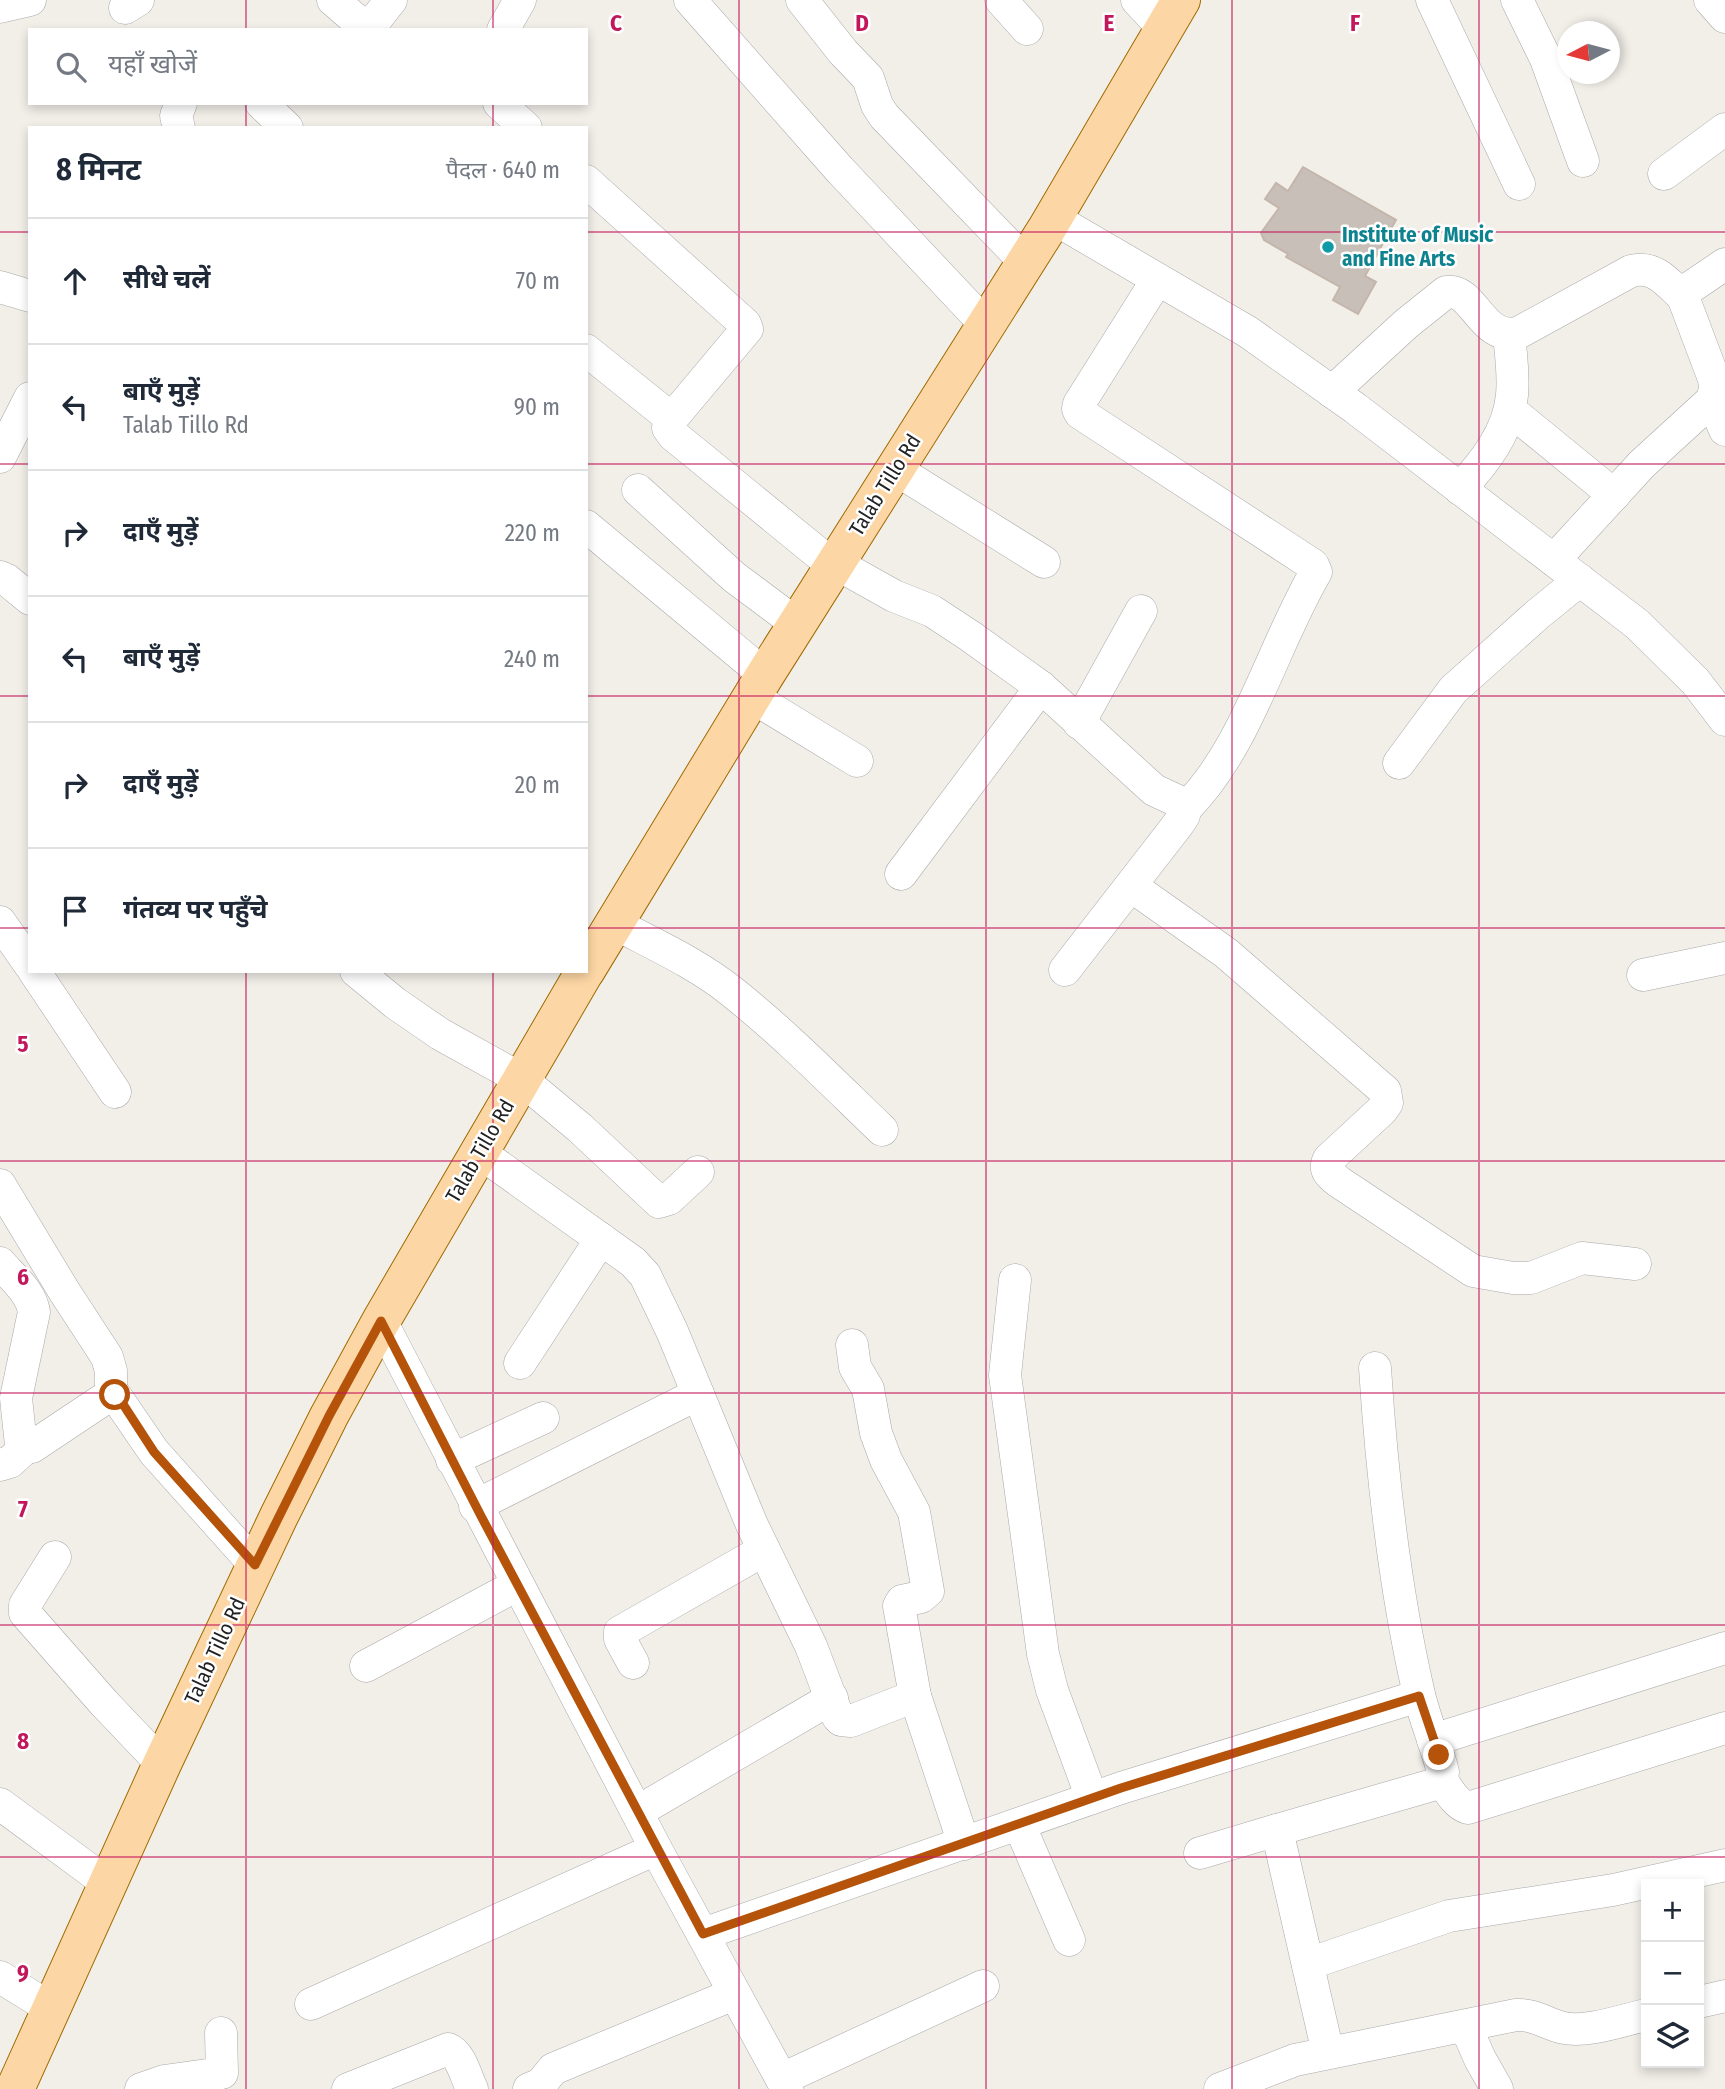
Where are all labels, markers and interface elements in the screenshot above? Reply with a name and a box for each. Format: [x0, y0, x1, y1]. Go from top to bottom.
text: C [610, 9, 622, 37]
text: D [855, 9, 869, 37]
text: E [1104, 9, 1115, 37]
text: F [1350, 9, 1360, 37]
north arrow [1557, 21, 1620, 84]
search box [28, 28, 588, 105]
icon: search [52, 48, 90, 86]
text: यहाँ खोजें [108, 49, 197, 80]
text: 8 मिनट [56, 152, 141, 188]
text: पैदल · 640 m [446, 156, 560, 184]
place label: Institute of Music and Fine Arts [1342, 222, 1494, 272]
marker: Institute of Music and Fine Arts [1320, 239, 1336, 255]
icon: ahead [56, 262, 94, 300]
text: सीधे चलें [123, 264, 210, 295]
text: 70 m [516, 267, 560, 295]
text: बाएँ मुड़ें [123, 376, 200, 407]
icon: left [56, 388, 94, 426]
text: 90 m [514, 393, 560, 421]
text: Talab Tillo Rd [123, 411, 249, 439]
street label: Talab Tillo Rd [844, 429, 926, 541]
icon: right [56, 514, 94, 552]
text: दाएँ मुड़ें [123, 516, 198, 547]
text: 220 m [505, 519, 560, 547]
icon: left [56, 640, 94, 678]
text: बाएँ मुड़ें [123, 642, 200, 673]
text: 240 m [504, 645, 560, 673]
icon: right [56, 766, 94, 804]
text: दाएँ मुड़ें [123, 768, 198, 799]
text: 20 m [515, 771, 560, 799]
icon: arrive [56, 892, 94, 930]
text: गंतव्य पर पहुँचे [123, 894, 267, 925]
text: 5 [17, 1030, 29, 1058]
street label: Talab Tillo Rd [440, 1095, 520, 1207]
text: 6 [17, 1263, 29, 1291]
route start [99, 1379, 130, 1410]
text: 7 [18, 1495, 28, 1523]
street label: Talab Tillo Rd [179, 1593, 251, 1709]
text: 8 [17, 1727, 29, 1755]
route end [1423, 1739, 1454, 1770]
map controls [1641, 1879, 1704, 2068]
button: + [1641, 1879, 1704, 1942]
button: − [1641, 1942, 1704, 2005]
text: 9 [17, 1959, 29, 1987]
button: layers [1641, 2005, 1704, 2068]

